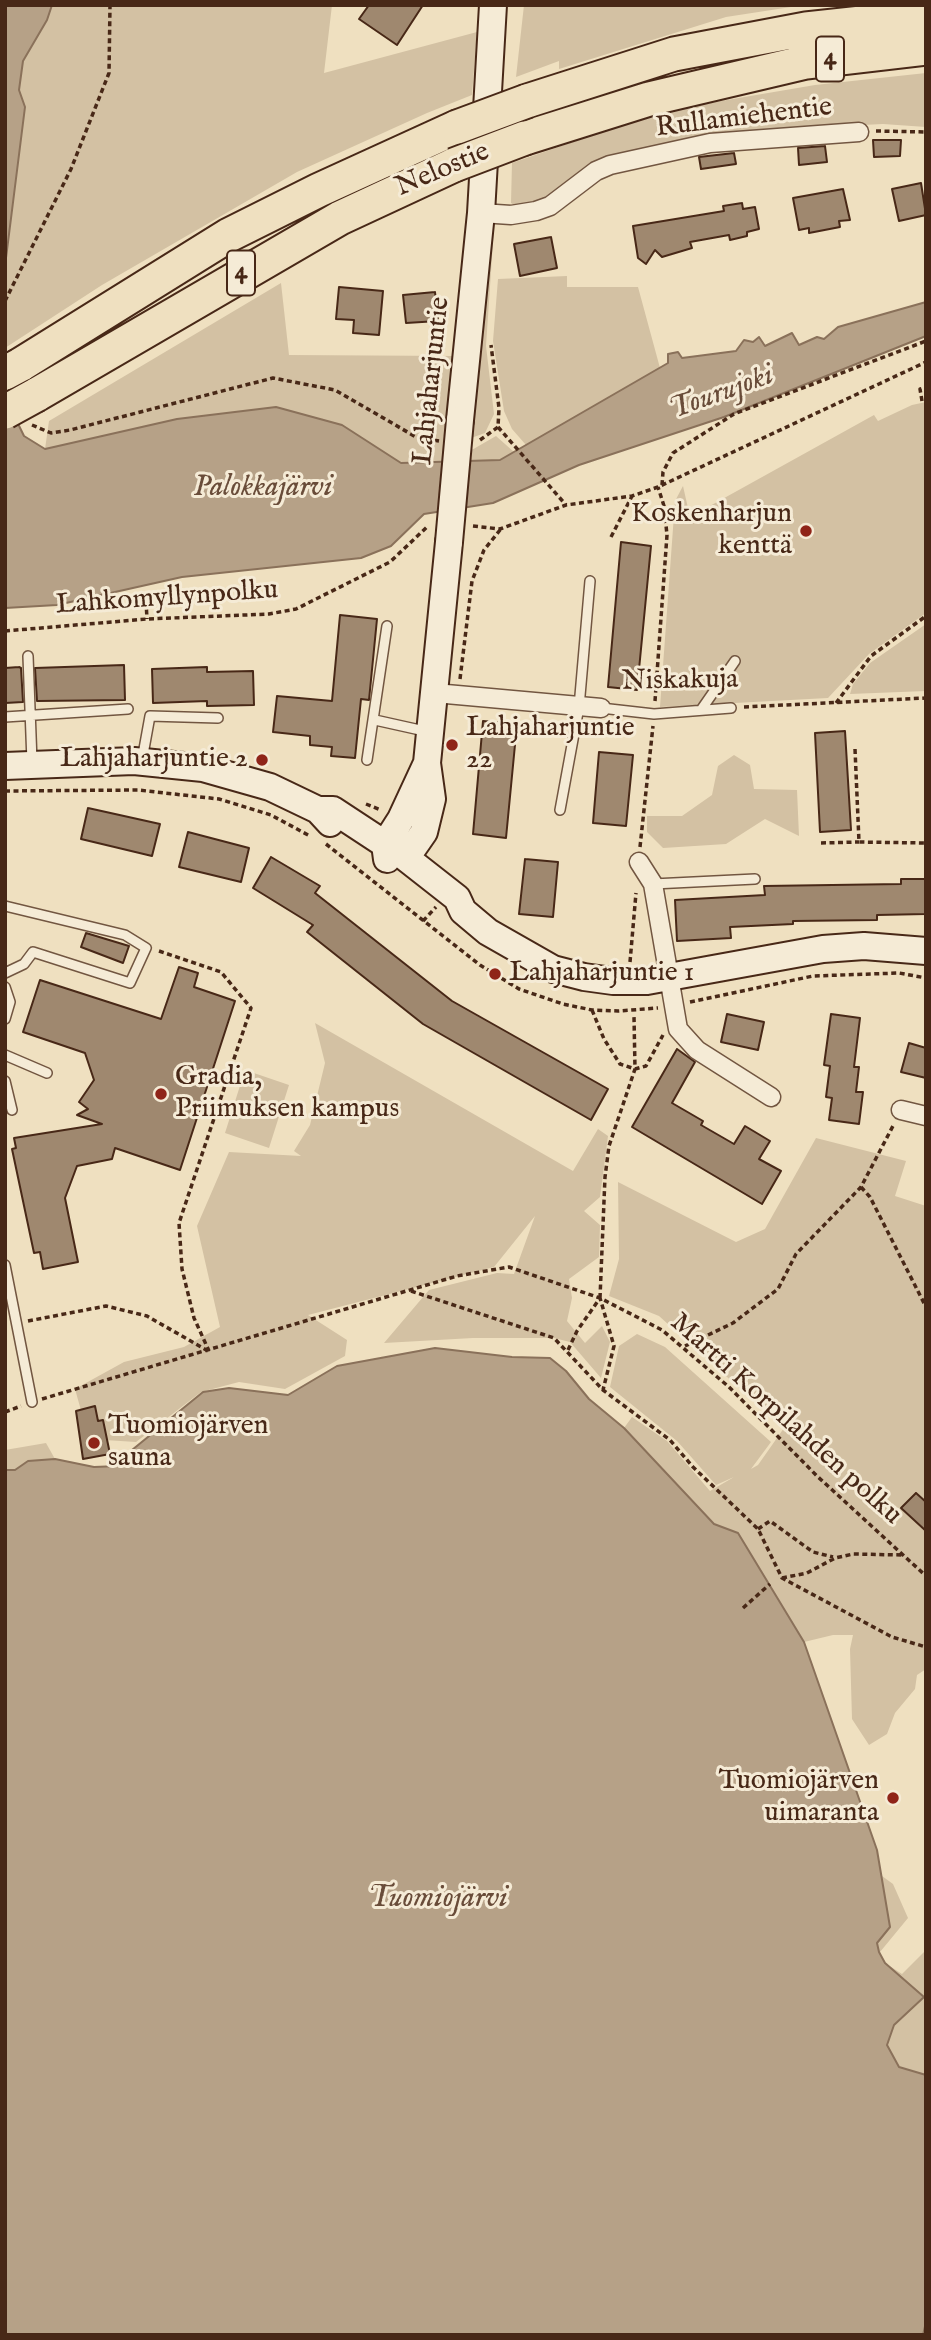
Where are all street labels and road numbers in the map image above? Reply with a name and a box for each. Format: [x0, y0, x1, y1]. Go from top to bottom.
road number: 4 [816, 36, 844, 82]
street label: Rullamiehentie [654, 92, 834, 146]
street label: Nelostie [391, 136, 495, 206]
road number: 4 [227, 250, 255, 296]
street label: Lahjaharjuntie [407, 295, 459, 467]
street label: Lahkomyllynpolku [55, 574, 279, 624]
street label: Niskakuja [621, 664, 739, 700]
street label: Martti Korpilahden polku [662, 1307, 908, 1533]

